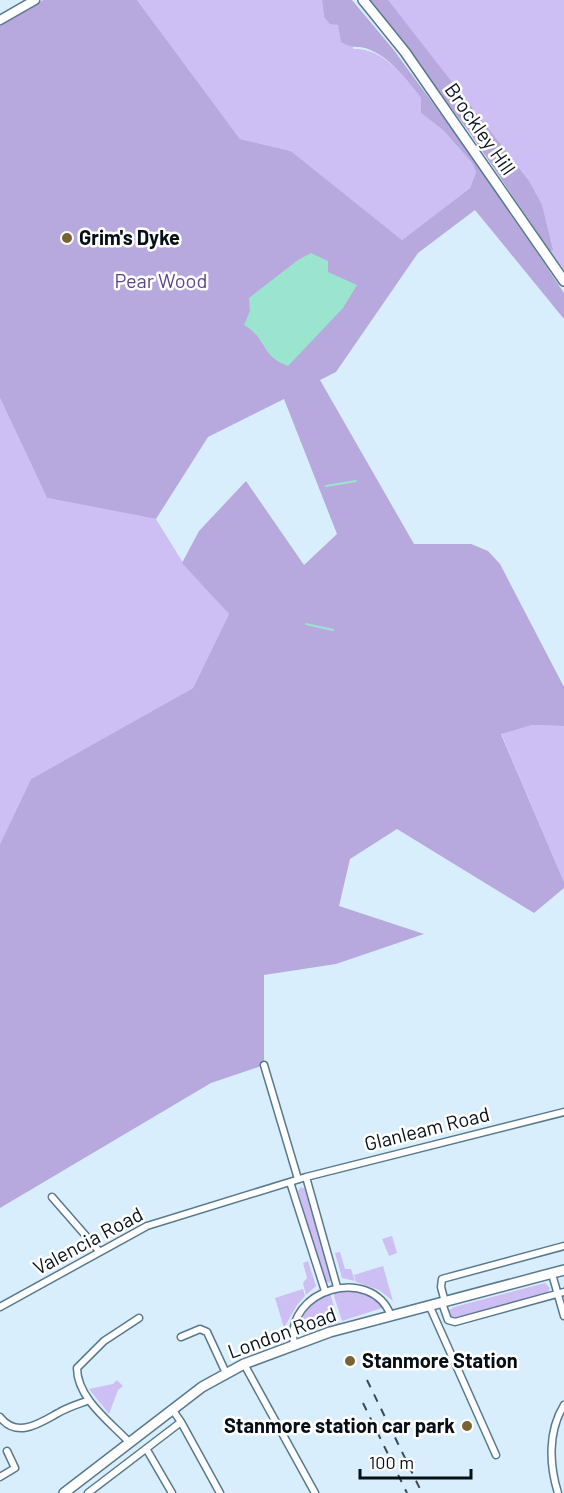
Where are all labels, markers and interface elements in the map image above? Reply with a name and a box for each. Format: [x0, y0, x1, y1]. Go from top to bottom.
street label: Brockley Hill [440, 78, 521, 179]
place label: Grim's Dyke [79, 225, 180, 249]
marker: Grim's Dyke [60, 231, 74, 245]
park label: Pear Wood [115, 268, 207, 292]
street label: Glanleam Road [362, 1101, 492, 1155]
street label: Valencia Road [29, 1201, 147, 1279]
street label: London Road [224, 1301, 339, 1363]
place label: Stanmore Station [362, 1348, 518, 1372]
marker: Stanmore Station [343, 1354, 357, 1368]
place label: Stanmore station car park [224, 1413, 455, 1437]
marker: Stanmore station car park [460, 1419, 474, 1433]
scale bar [360, 1442, 471, 1480]
text: 100 m [369, 1451, 414, 1473]

